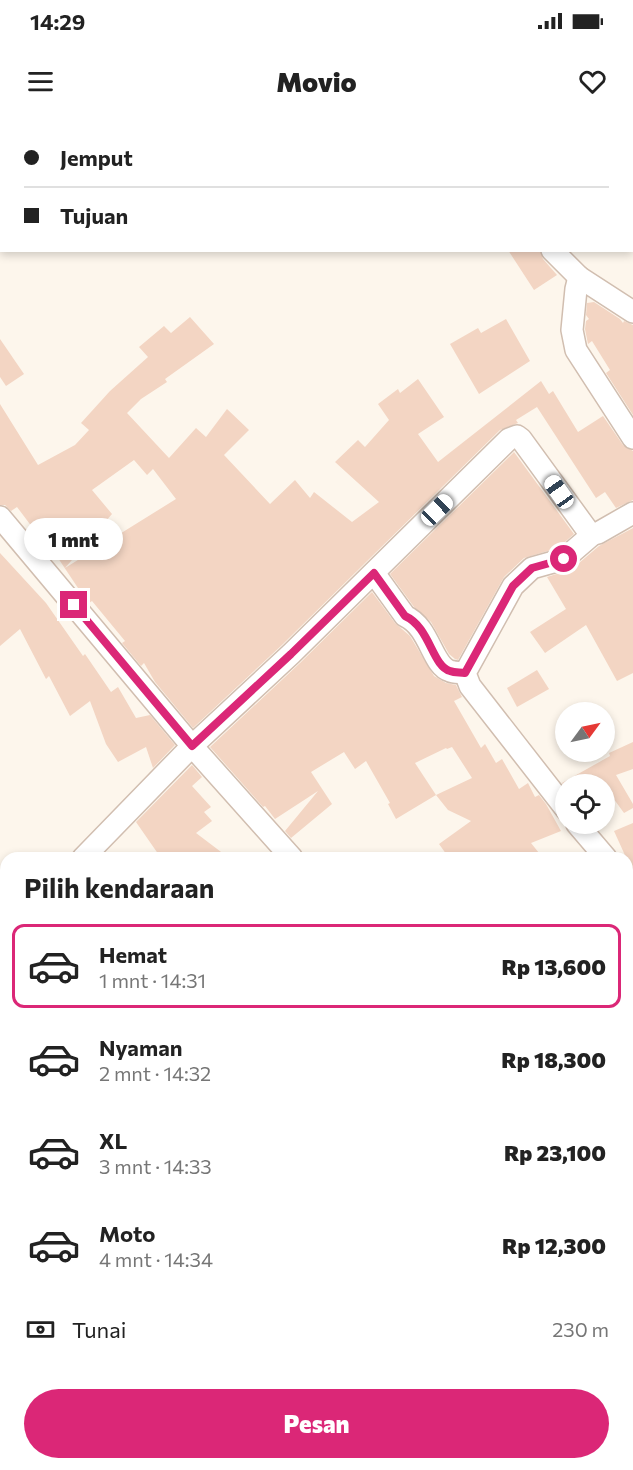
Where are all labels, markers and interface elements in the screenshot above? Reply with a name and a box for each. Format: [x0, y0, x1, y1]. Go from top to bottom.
text: 14:29 [30, 8, 85, 35]
icon: menu [24, 65, 57, 98]
text: Movio [276, 65, 357, 98]
icon: heart [576, 65, 609, 98]
text: Jemput [60, 144, 133, 171]
text: Tujuan [60, 202, 128, 229]
car [541, 472, 577, 512]
car [418, 491, 456, 529]
callout: 1 mnt [25, 518, 124, 560]
text: 1 mnt [48, 527, 99, 551]
route start [550, 545, 577, 572]
route end [60, 591, 87, 618]
north arrow [555, 702, 615, 762]
map controls [555, 702, 615, 834]
button: locate [555, 774, 615, 834]
text: Pilih kendaraan [24, 871, 214, 904]
icon: car [27, 939, 81, 993]
text: Hemat [99, 941, 167, 968]
text: Rp 13,600 [502, 953, 606, 980]
text: 1 mnt · 14:31 [99, 968, 206, 992]
icon: car [27, 1032, 81, 1086]
text: Nyaman [99, 1034, 182, 1061]
text: Rp 18,300 [501, 1046, 606, 1073]
text: 2 mnt · 14:32 [99, 1061, 211, 1085]
icon: car [27, 1125, 81, 1179]
text: XL [99, 1127, 127, 1154]
text: Rp 23,100 [504, 1139, 606, 1166]
text: 3 mnt · 14:33 [99, 1154, 212, 1178]
icon: car [27, 1218, 81, 1272]
text: Moto [99, 1220, 155, 1247]
text: Rp 12,300 [502, 1232, 606, 1259]
text: 4 mnt · 14:34 [99, 1247, 213, 1271]
icon: cash [24, 1313, 57, 1346]
text: Tunai [72, 1316, 126, 1343]
text: 230 m [552, 1317, 609, 1341]
button: Pesan [24, 1389, 609, 1458]

